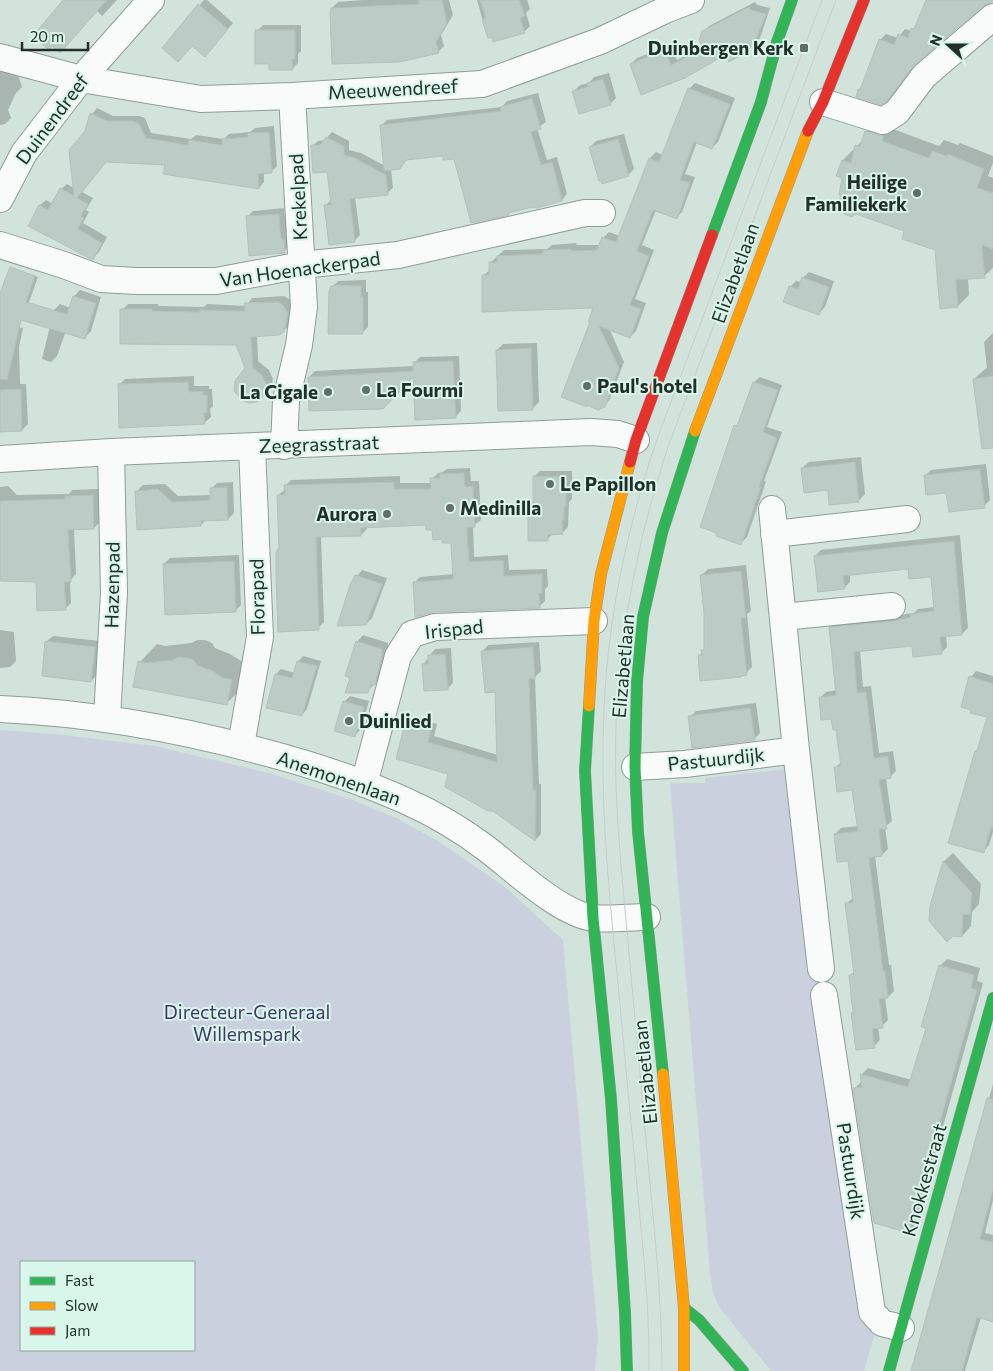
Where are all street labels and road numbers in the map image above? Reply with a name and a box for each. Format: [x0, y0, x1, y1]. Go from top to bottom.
street label: Duinendreef [10, 69, 93, 168]
street label: Meeuwendreef [327, 74, 459, 103]
street label: Krekelpad [284, 153, 311, 241]
street label: Elizabetlaan [706, 220, 763, 326]
street label: Van Hoenackerpad [218, 246, 382, 291]
street label: Zeegrasstraat [258, 430, 380, 457]
street label: Hazenpad [99, 541, 124, 629]
street label: Florapad [244, 559, 269, 635]
street label: Elizabetlaan [606, 613, 639, 719]
street label: Irispad [424, 614, 484, 643]
street label: Pastuurdijk [666, 742, 766, 775]
street label: Anemonenlaan [274, 746, 404, 809]
street label: Elizabetlaan [628, 1019, 661, 1125]
street label: Knokkestraat [896, 1120, 951, 1239]
street label: Pastuurdijk [832, 1121, 870, 1221]

